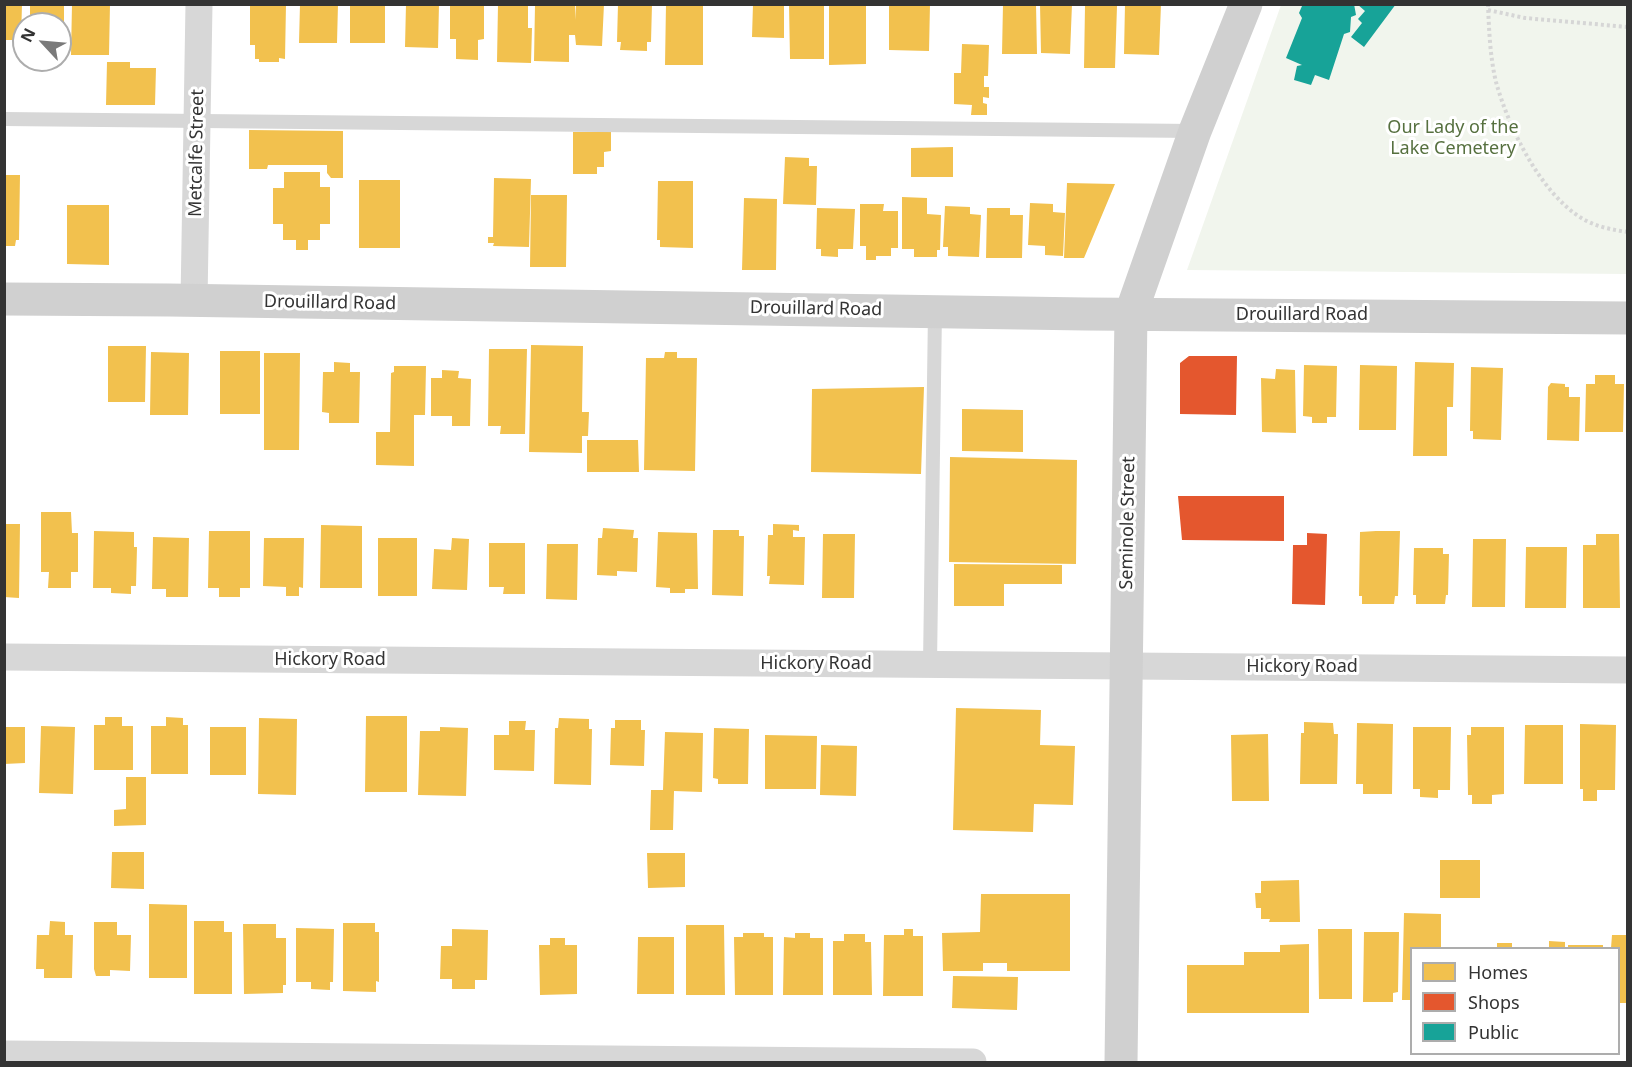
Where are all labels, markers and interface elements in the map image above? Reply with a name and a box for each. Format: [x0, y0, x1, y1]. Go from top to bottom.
north arrow [12, 12, 72, 72]
text: N [15, 24, 40, 46]
street label: Metcalfe Street [185, 89, 209, 217]
park label: Our Lady of the Lake Cemetery [1387, 117, 1519, 160]
street label: Drouillard Road [264, 291, 396, 315]
street label: Drouillard Road [750, 297, 882, 321]
street label: Drouillard Road [1236, 304, 1368, 326]
street label: Seminole Street [1116, 456, 1140, 590]
street label: Hickory Road [274, 649, 386, 671]
street label: Hickory Road [760, 653, 872, 675]
street label: Hickory Road [1246, 656, 1358, 678]
legend [1410, 947, 1620, 1055]
text: Homes [1468, 960, 1528, 984]
text: Shops [1468, 990, 1520, 1014]
text: Public [1468, 1020, 1519, 1044]

